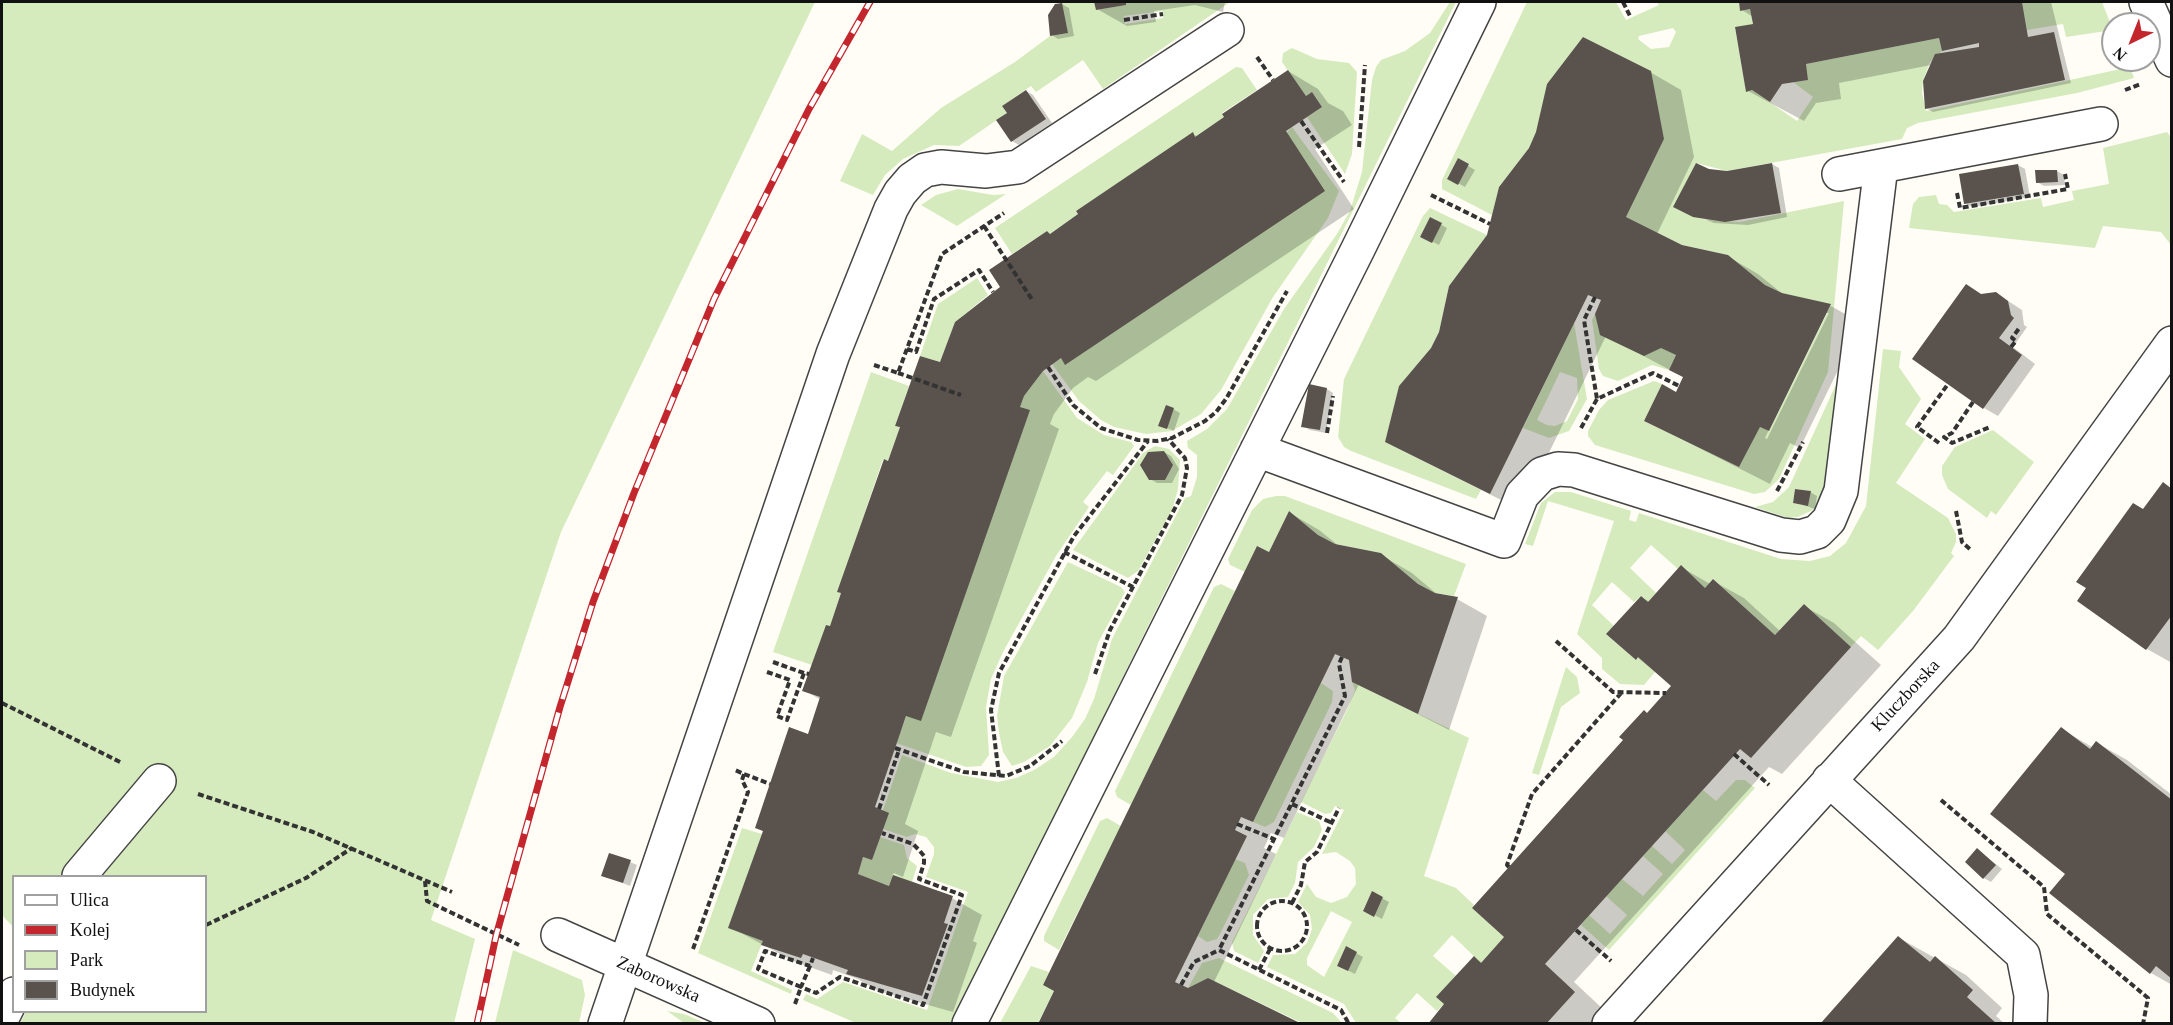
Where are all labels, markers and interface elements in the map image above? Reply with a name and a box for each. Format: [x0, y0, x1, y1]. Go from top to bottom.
north arrow [2101, 12, 2161, 72]
text: N [2110, 44, 2130, 64]
street label: Kluczborska [1867, 655, 1945, 737]
legend [12, 875, 207, 1013]
text: Ulica [70, 890, 109, 910]
text: Kolej [70, 920, 110, 940]
text: Park [70, 950, 103, 970]
street label: Zaborowska [613, 952, 703, 1008]
text: Budynek [70, 980, 135, 1000]

